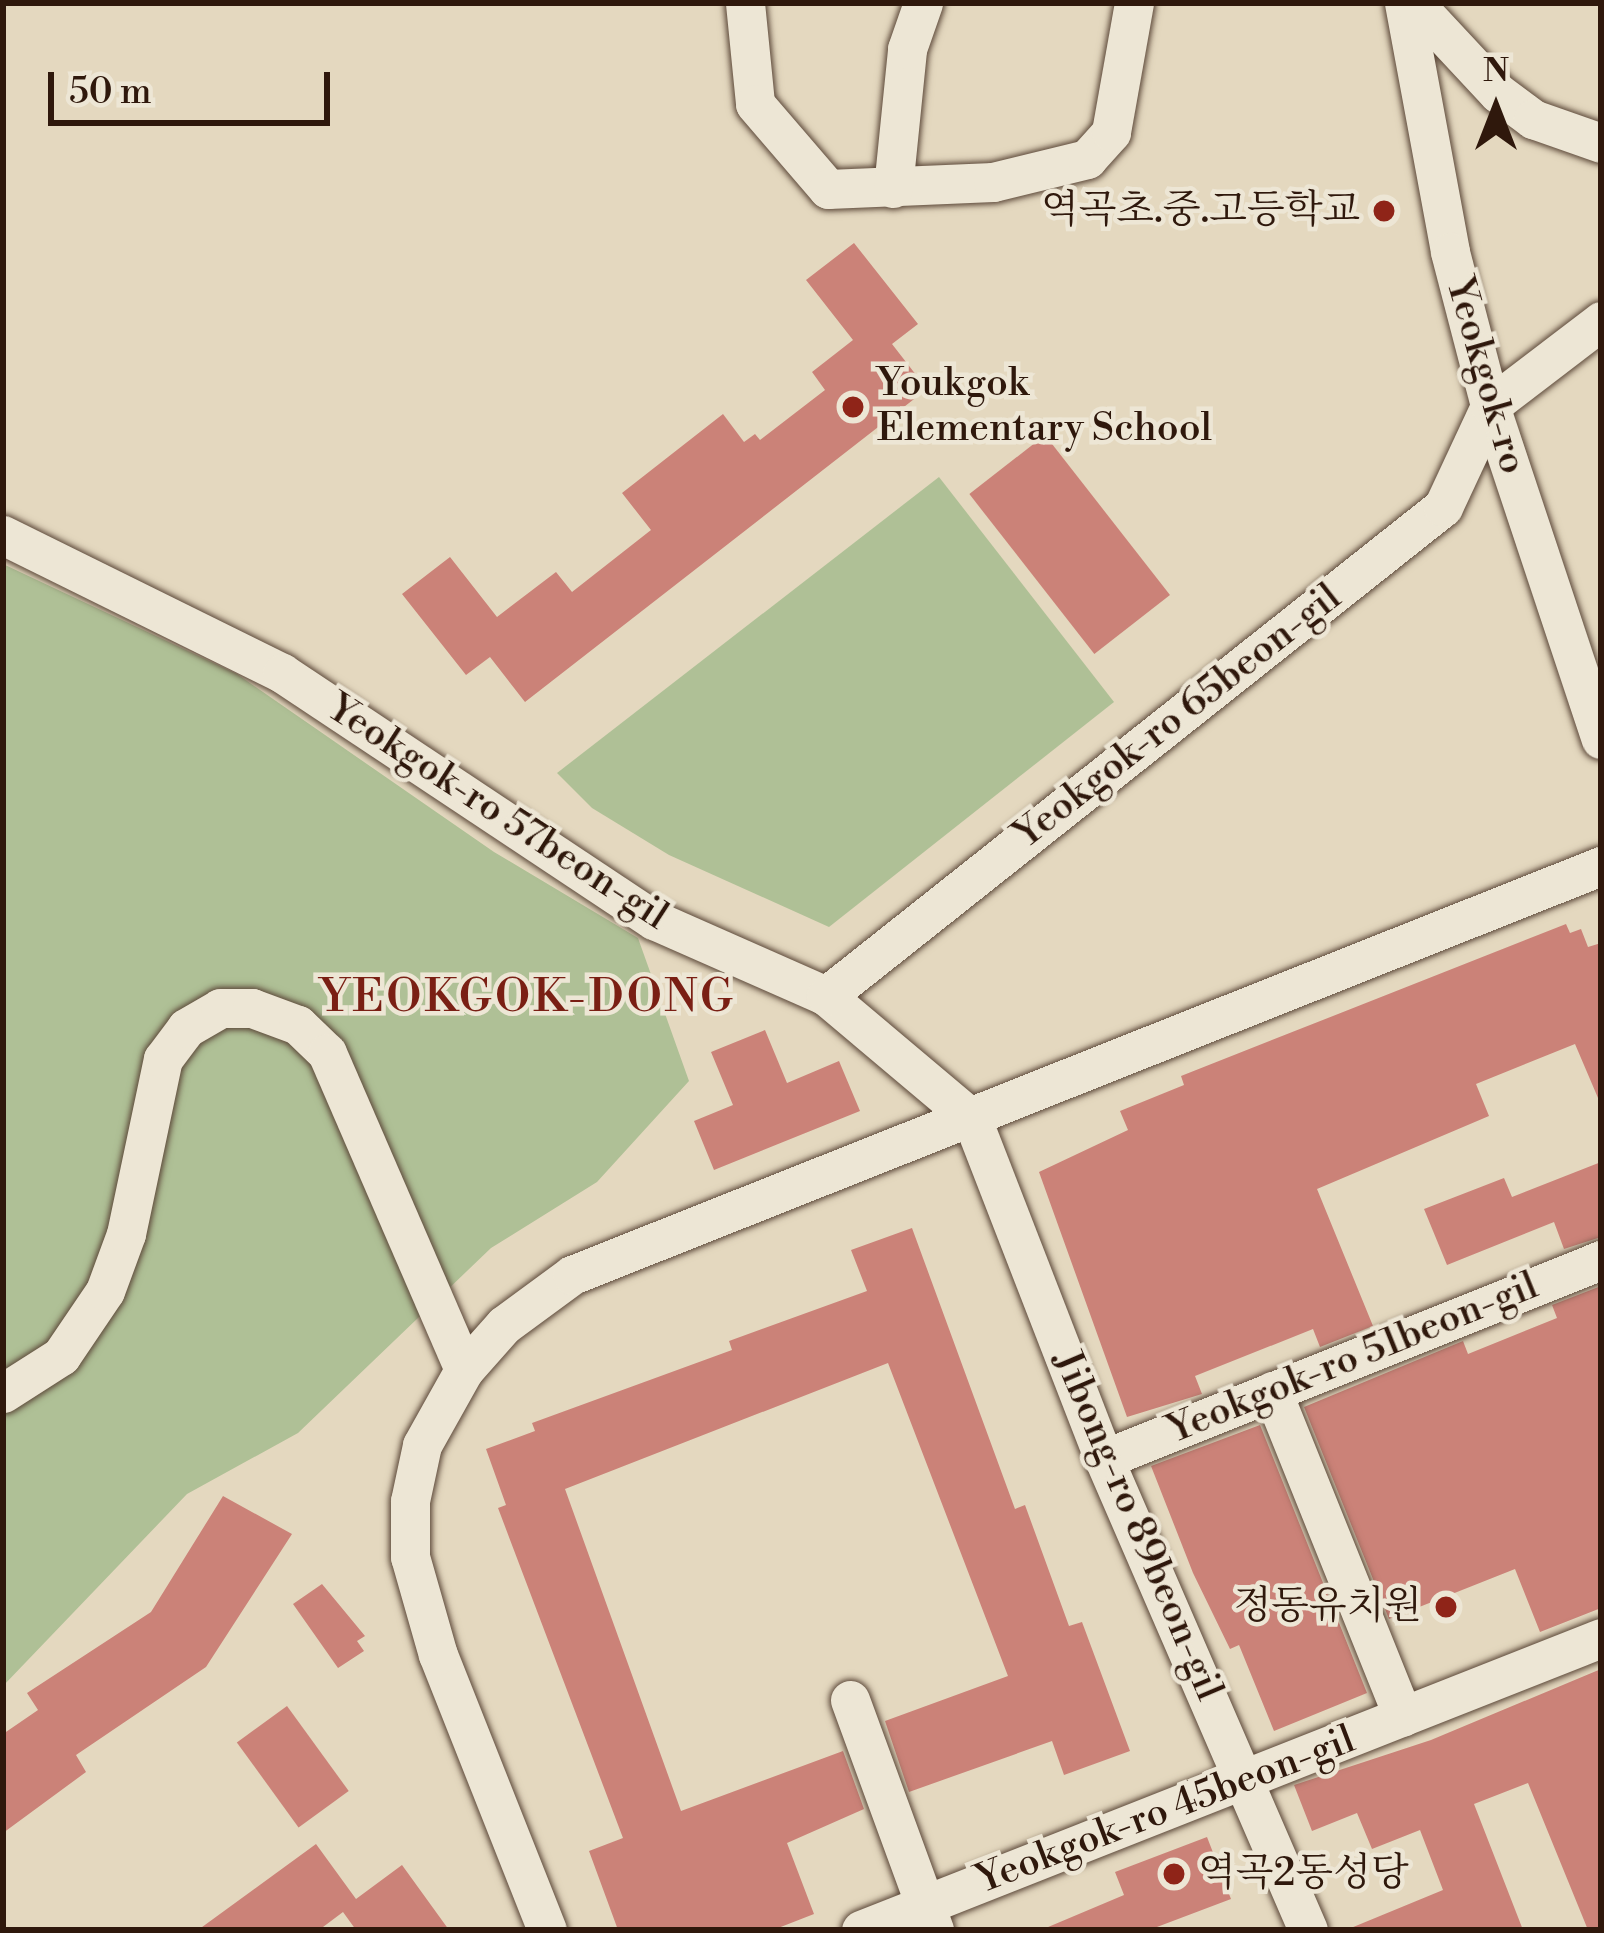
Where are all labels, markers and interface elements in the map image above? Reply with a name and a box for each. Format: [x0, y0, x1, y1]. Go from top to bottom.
scale bar [54, 48, 336, 122]
north arrow [1436, 48, 1556, 168]
text: N [1483, 51, 1509, 92]
text: 50 m [69, 70, 152, 115]
place label: 역곡초.중.고등학교 [1041, 188, 1360, 234]
marker: 역곡초.중.고등학교 [1371, 198, 1397, 224]
street label: Yeokgok-ro [1435, 273, 1535, 479]
place label: Youkgok Elementary School [877, 362, 1212, 453]
marker: Youkgok Elementary School [840, 394, 866, 420]
street label: Yeokgok-ro 65beon-gil [1005, 575, 1351, 859]
street label: Yeokgok-ro 57beon-gil [318, 685, 676, 941]
district label: YEOKGOK-DONG [320, 971, 736, 1025]
street label: Yeokgok-ro 51beon-gil [1161, 1263, 1545, 1455]
street label: Jibong-ro 89beon-gil [1042, 1344, 1232, 1708]
place label: 정동유치원 [1234, 1584, 1422, 1630]
marker: 정동유치원 [1433, 1594, 1459, 1620]
street label: Yeokgok-ro 45beon-gil [970, 1717, 1362, 1905]
place label: 역곡2동성당 [1198, 1851, 1409, 1897]
marker: 역곡2동성당 [1161, 1861, 1187, 1887]

